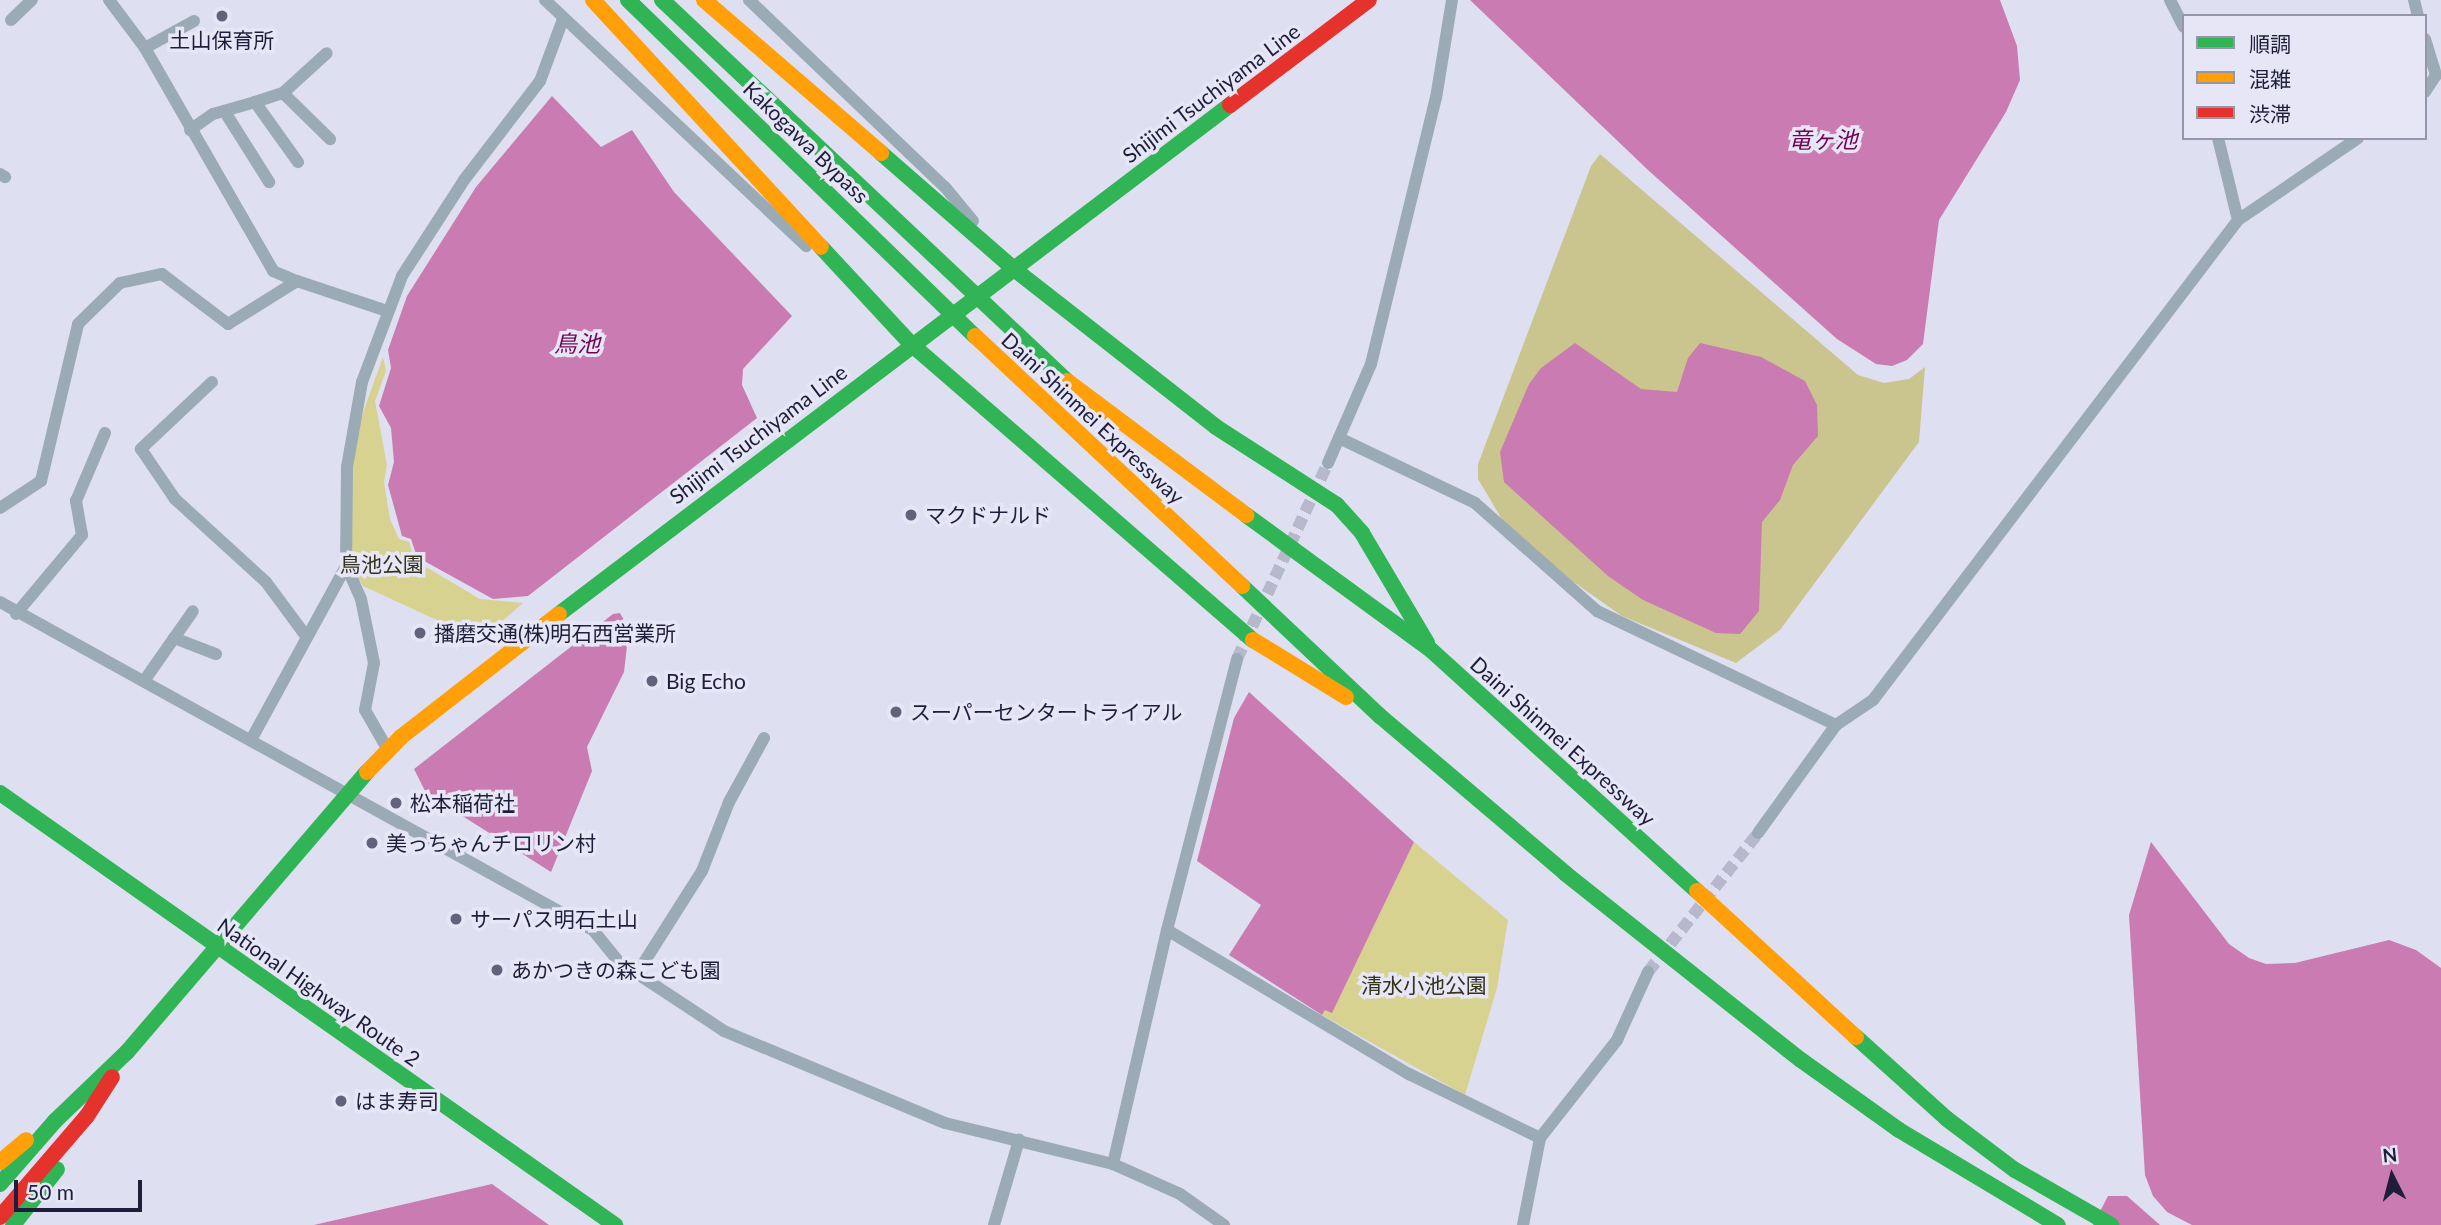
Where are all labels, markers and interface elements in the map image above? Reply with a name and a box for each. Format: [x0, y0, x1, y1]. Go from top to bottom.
marker: 土山保育所 [214, 8, 230, 24]
legend [2182, 14, 2427, 140]
street label: Shijimi Tsuchiyama Line [1117, 18, 1305, 168]
place label: 土山保育所 [170, 27, 274, 53]
text: 順調 [2249, 31, 2291, 56]
text: 混雑 [2249, 66, 2291, 91]
street label: Kakogawa Bypass [738, 76, 874, 208]
text: 渋滞 [2249, 101, 2291, 126]
water label: 竜ヶ池 [1789, 125, 1857, 153]
street label: Daini Shinmei Expressway [997, 327, 1189, 509]
water label: 鳥池 [554, 329, 600, 357]
street label: Shijimi Tsuchiyama Line [664, 359, 852, 509]
place label: マクドナルド [925, 502, 1051, 528]
marker: マクドナルド [903, 507, 919, 523]
park label: 鳥池公園 [340, 551, 424, 577]
place label: 播磨交通(株)明石西営業所 [434, 620, 676, 646]
marker: 播磨交通(株)明石西営業所 [412, 625, 428, 641]
street label: Daini Shinmei Expressway [1465, 651, 1661, 831]
place label: Big Echo [666, 668, 746, 694]
marker: Big Echo [644, 673, 660, 689]
place label: スーパーセンタートライアル [910, 699, 1183, 725]
marker: スーパーセンタートライアル [888, 704, 904, 720]
place label: 松本稲荷社 [410, 790, 515, 816]
marker: 松本稲荷社 [388, 795, 404, 811]
place label: 美っちゃんチロリン村 [386, 830, 596, 856]
marker: 美っちゃんチロリン村 [364, 835, 380, 851]
place label: サーパス明石土山 [470, 906, 638, 932]
marker: サーパス明石土山 [448, 911, 464, 927]
street label: National Highway Route 2 [213, 912, 425, 1072]
place label: あかつきの森こども園 [511, 957, 721, 983]
marker: あかつきの森こども園 [489, 962, 505, 978]
park label: 清水小池公園 [1361, 972, 1487, 998]
place label: はま寿司 [355, 1088, 439, 1114]
marker: はま寿司 [333, 1093, 349, 1109]
north arrow [2357, 1141, 2427, 1211]
text: N [2381, 1142, 2398, 1167]
scale bar [18, 1166, 145, 1210]
text: 50 m [27, 1179, 74, 1204]

